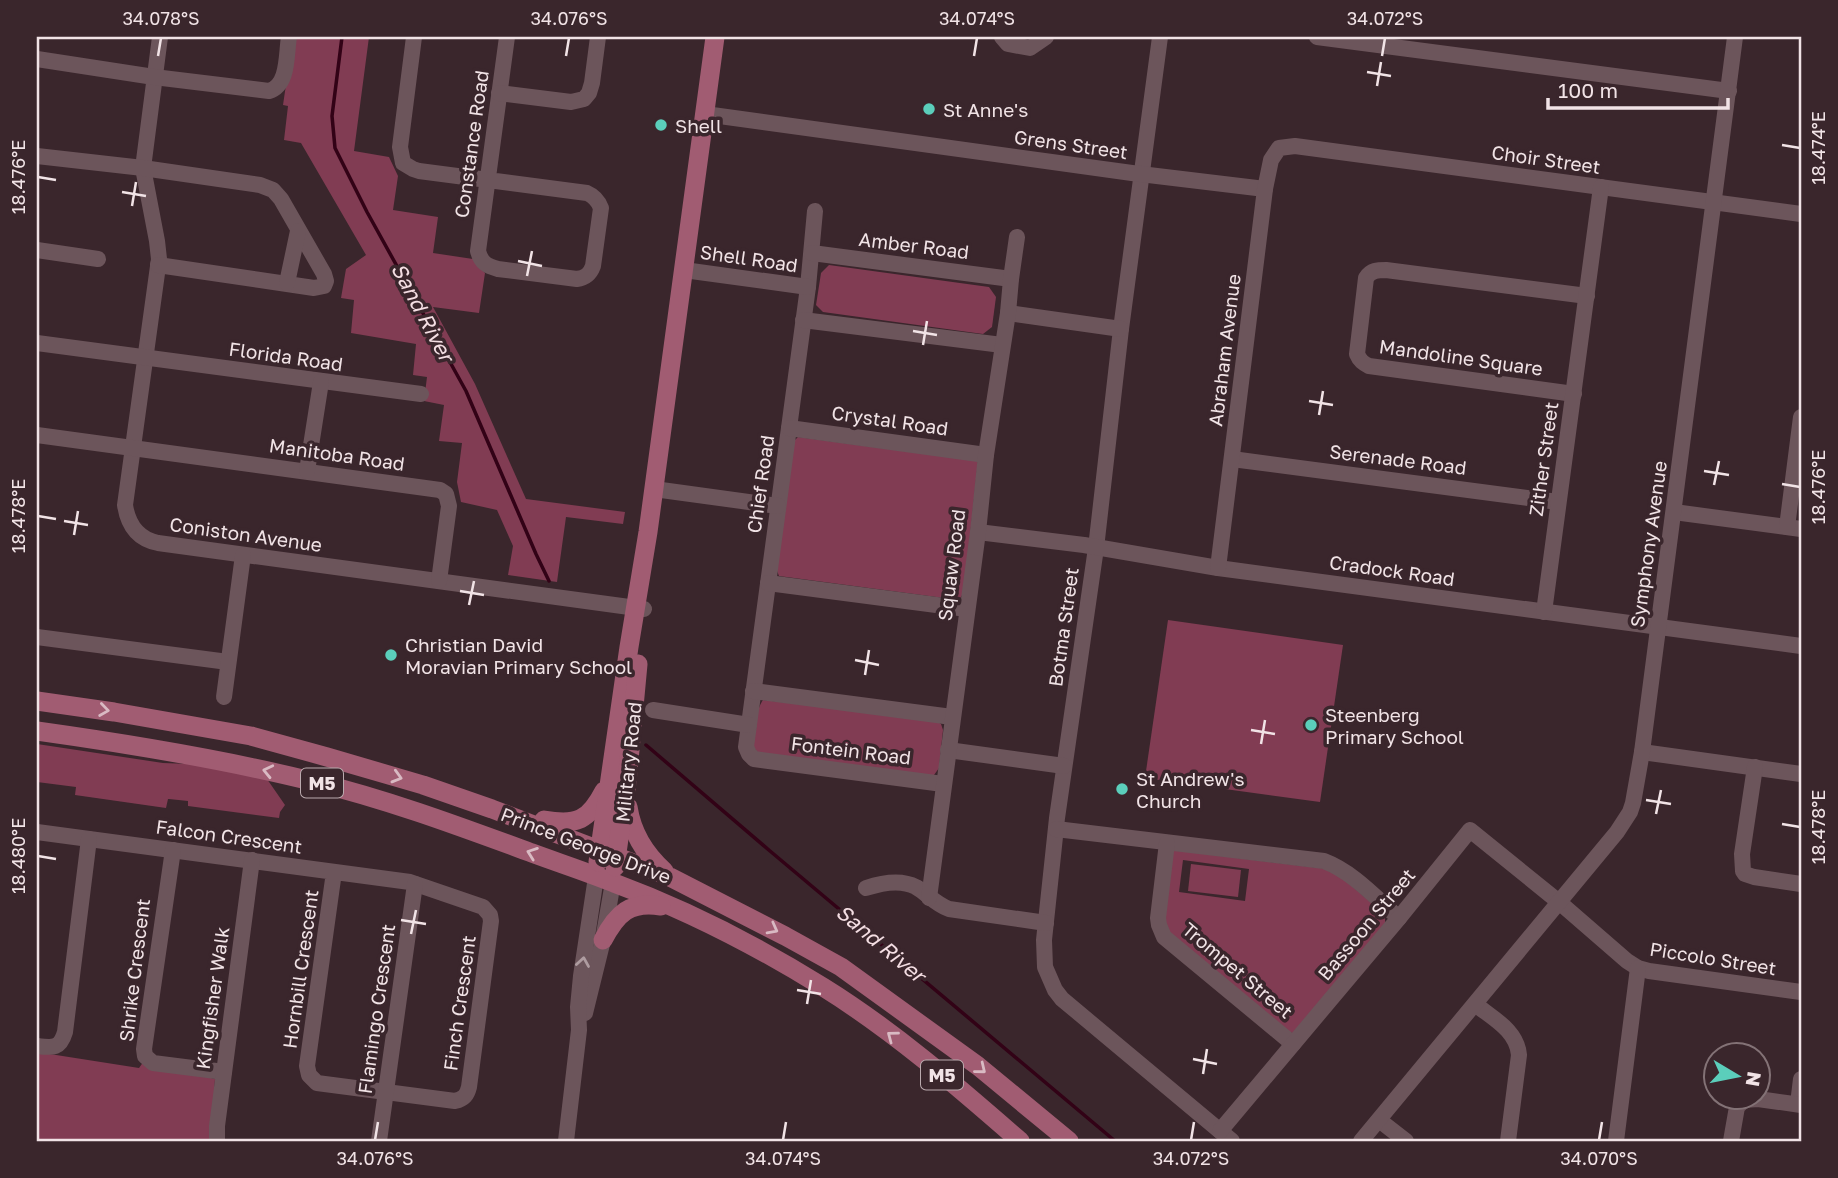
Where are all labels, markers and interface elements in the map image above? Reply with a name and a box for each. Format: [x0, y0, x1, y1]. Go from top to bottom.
text: 34.078°S [122, 7, 200, 29]
text: 34.076°S [530, 7, 608, 29]
text: 34.074°S [939, 7, 1015, 29]
text: 34.072°S [1347, 7, 1423, 29]
scale bar [1548, 66, 1728, 110]
street label: Constance Road [449, 69, 493, 219]
text: 100 m [1558, 77, 1618, 103]
place label: St Anne's [943, 98, 1028, 121]
marker: St Anne's [921, 101, 937, 117]
text: 18.474°E [1807, 111, 1829, 185]
place label: Shell [675, 114, 722, 137]
marker: Shell [653, 117, 669, 133]
street label: Grens Street [1013, 125, 1129, 163]
text: 18.476°E [7, 140, 29, 214]
street label: Choir Street [1490, 140, 1602, 178]
street label: Amber Road [858, 227, 970, 263]
street label: Shell Road [699, 240, 799, 276]
water label: Sand River [386, 258, 461, 368]
street label: Abraham Avenue [1203, 272, 1245, 428]
street label: Mandoline Square [1378, 334, 1544, 380]
street label: Florida Road [228, 337, 344, 375]
street label: Crystal Road [830, 400, 950, 440]
street label: Zither Street [1524, 400, 1562, 518]
street label: Manitoba Road [268, 433, 406, 475]
street label: Chief Road [742, 433, 778, 535]
street label: Serenade Road [1328, 439, 1468, 479]
text: 18.476°E [1807, 450, 1829, 524]
street label: Symphony Avenue [1625, 459, 1671, 629]
text: 18.478°E [7, 479, 29, 553]
street label: Squaw Road [933, 508, 969, 622]
street label: Coniston Avenue [168, 512, 324, 556]
street label: Cradock Road [1328, 550, 1456, 590]
street label: Botma Street [1043, 566, 1083, 688]
place label: Christian David Moravian Primary School [405, 633, 632, 678]
marker: Christian David Moravian Primary School [383, 647, 399, 663]
street label: Military Road [610, 701, 646, 823]
one-way arrow [99, 703, 110, 718]
place label: Steenberg Primary School [1325, 703, 1464, 748]
marker: Steenberg Primary School [1303, 717, 1319, 733]
street label: Fontein Road [790, 731, 912, 769]
one-way arrow [262, 765, 274, 779]
place label: St Andrew's Church [1136, 767, 1245, 812]
road number: M5 [301, 768, 343, 798]
one-way arrow [391, 769, 403, 784]
marker: St Andrew's Church [1114, 781, 1130, 797]
text: 18.478°E [1807, 790, 1829, 864]
street label: Prince George Drive [498, 802, 674, 888]
street label: Falcon Crescent [154, 814, 304, 858]
text: 18.480°E [7, 818, 29, 894]
one-way arrow [526, 847, 538, 861]
street label: Bassoon Street [1312, 863, 1420, 985]
street label: Hornbill Crescent [277, 888, 323, 1050]
street label: Shrike Crescent [114, 897, 154, 1043]
water label: Sand River [831, 898, 933, 989]
street label: Trompet Street [1178, 917, 1298, 1023]
one-way arrow [765, 921, 778, 934]
street label: Flamingo Crescent [353, 923, 399, 1095]
street label: Kingfisher Walk [191, 925, 233, 1071]
street label: Finch Crescent [438, 934, 480, 1072]
street label: Piccolo Street [1648, 937, 1778, 979]
one-way arrow [575, 957, 590, 968]
one-way arrow [887, 1031, 900, 1044]
north arrow [1702, 1042, 1772, 1112]
road number: M5 [921, 1060, 963, 1090]
one-way arrow [974, 1061, 986, 1074]
text: N [1742, 1070, 1767, 1088]
text: 34.076°S [336, 1147, 414, 1169]
text: 34.074°S [745, 1147, 821, 1169]
text: 34.072°S [1153, 1147, 1229, 1169]
text: 34.070°S [1560, 1147, 1638, 1169]

